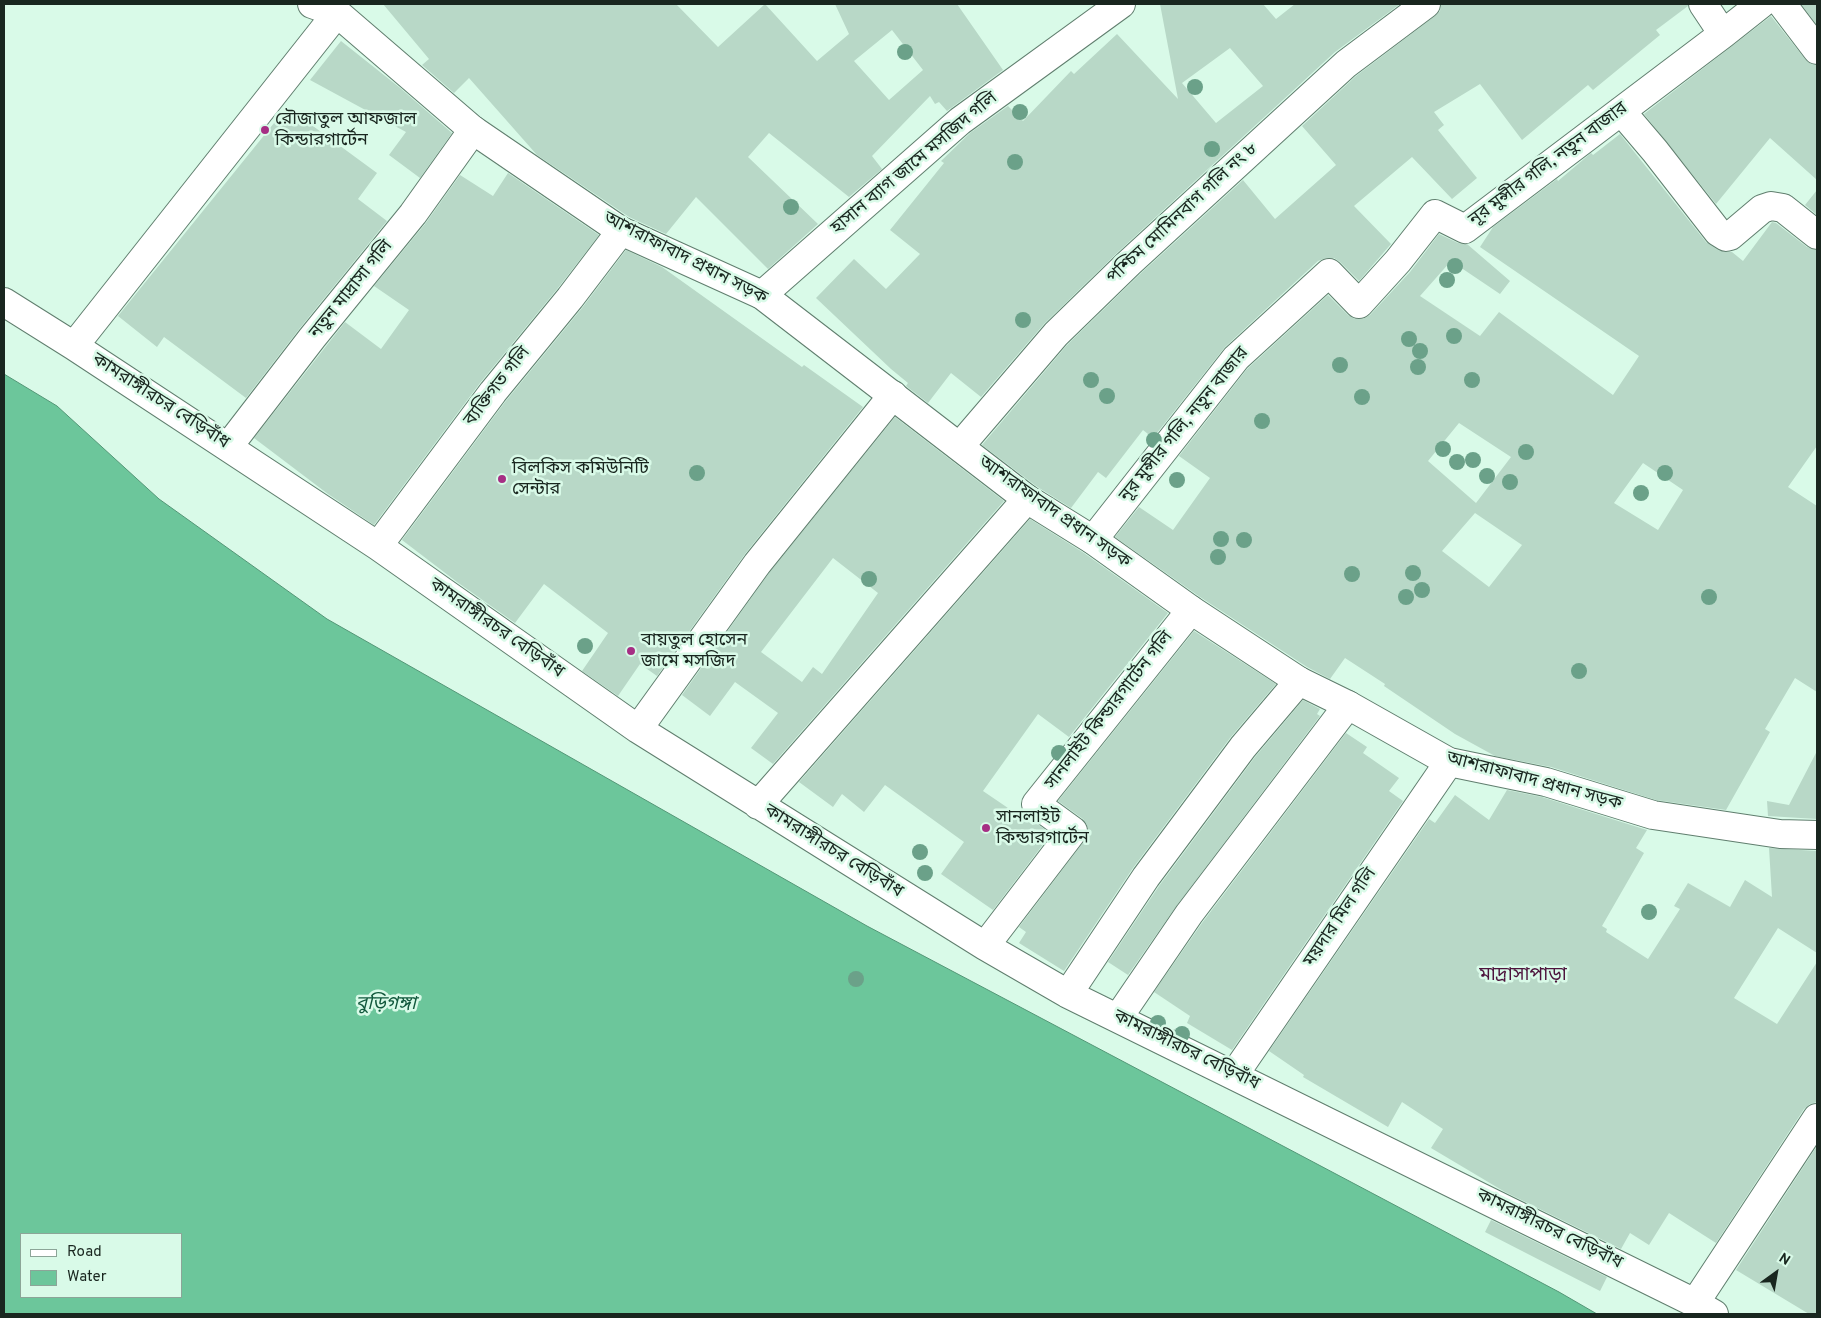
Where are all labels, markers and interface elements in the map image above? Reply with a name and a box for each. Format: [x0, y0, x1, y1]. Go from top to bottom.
street label: হাসান ব্যাগ জামে মসজিদ গলি [828, 88, 1002, 240]
street label: নূর মুন্সীর গলি, নতুন বাজার [1465, 98, 1633, 232]
place label: রৌজাতুল আফজাল কিন্ডারগার্টেন [275, 109, 417, 152]
marker: রৌজাতুল আফজাল কিন্ডারগার্টেন [259, 124, 271, 136]
street label: পশ্চিম মোমিনবাগ গলি নং ৮ [1103, 139, 1263, 289]
street label: আশরাফাবাদ প্রধান সড়ক [599, 208, 771, 310]
street label: নতুন মাদ্রাসা গলি [306, 236, 398, 344]
street label: ব্যক্তিগত গলি [460, 343, 536, 431]
street label: নূর মুন্সীর গলি, নতুন বাজার [1116, 343, 1254, 507]
street label: কামরাঙ্গীরচর বেড়িবাঁধ [87, 350, 233, 454]
street label: আশরাফাবাদ প্রধান সড়ক [974, 452, 1134, 574]
place label: বিলকিস কমিউনিটি সেন্টার [512, 458, 649, 500]
marker: বিলকিস কমিউনিটি সেন্টার [496, 473, 508, 485]
street label: কামরাঙ্গীরচর বেড়িবাঁধ [424, 574, 568, 684]
street label: সানলাইট কিন্ডারগার্টেন গলি [1041, 627, 1179, 795]
place label: বায়তুল হোসেন জামে মসজিদ [641, 630, 747, 672]
marker: বায়তুল হোসেন জামে মসজিদ [625, 645, 637, 657]
street label: আশরাফাবাদ প্রধান সড়ক [1444, 748, 1624, 816]
street label: কামরাঙ্গীরচর বেড়িবাঁধ [760, 801, 906, 903]
place label: সানলাইট কিন্ডারগার্টেন [996, 807, 1089, 850]
marker: সানলাইট কিন্ডারগার্টেন [980, 822, 992, 834]
street label: ময়দার মিল গলি [1300, 864, 1382, 972]
district label: মাদ্রাসাপাড়া [1479, 965, 1567, 987]
water label: বুড়িগঙ্গা [356, 994, 416, 1016]
street label: কামরাঙ্গীরচর বেড়িবাঁধ [1110, 1006, 1262, 1096]
street label: কামরাঙ্গীরচর বেড়িবাঁধ [1473, 1185, 1625, 1275]
legend [20, 1233, 182, 1298]
text: Road [67, 1243, 102, 1262]
north arrow [1751, 1248, 1801, 1298]
text: N [1775, 1250, 1793, 1270]
text: Water [67, 1268, 106, 1287]

